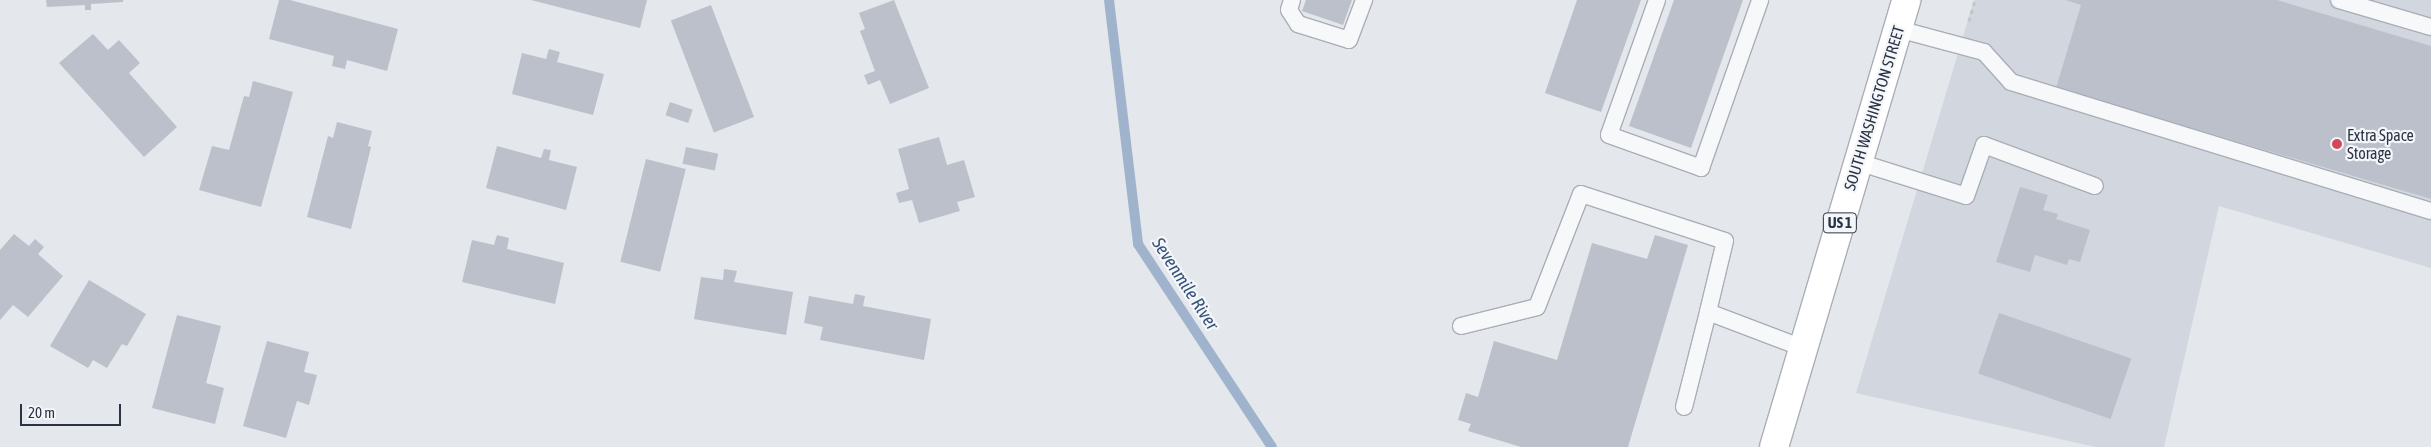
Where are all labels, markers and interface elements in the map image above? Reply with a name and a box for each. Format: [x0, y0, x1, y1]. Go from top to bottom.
street label: SOUTH WASHINGTON STREET [1840, 23, 1908, 193]
place label: Extra Space Storage [2347, 125, 2414, 163]
marker: Extra Space Storage [2331, 138, 2343, 150]
road number: US 1 [1822, 210, 1858, 236]
water label: Sevenmile River [1147, 234, 1223, 334]
scale bar [22, 394, 124, 426]
text: 20 m [28, 404, 55, 421]

